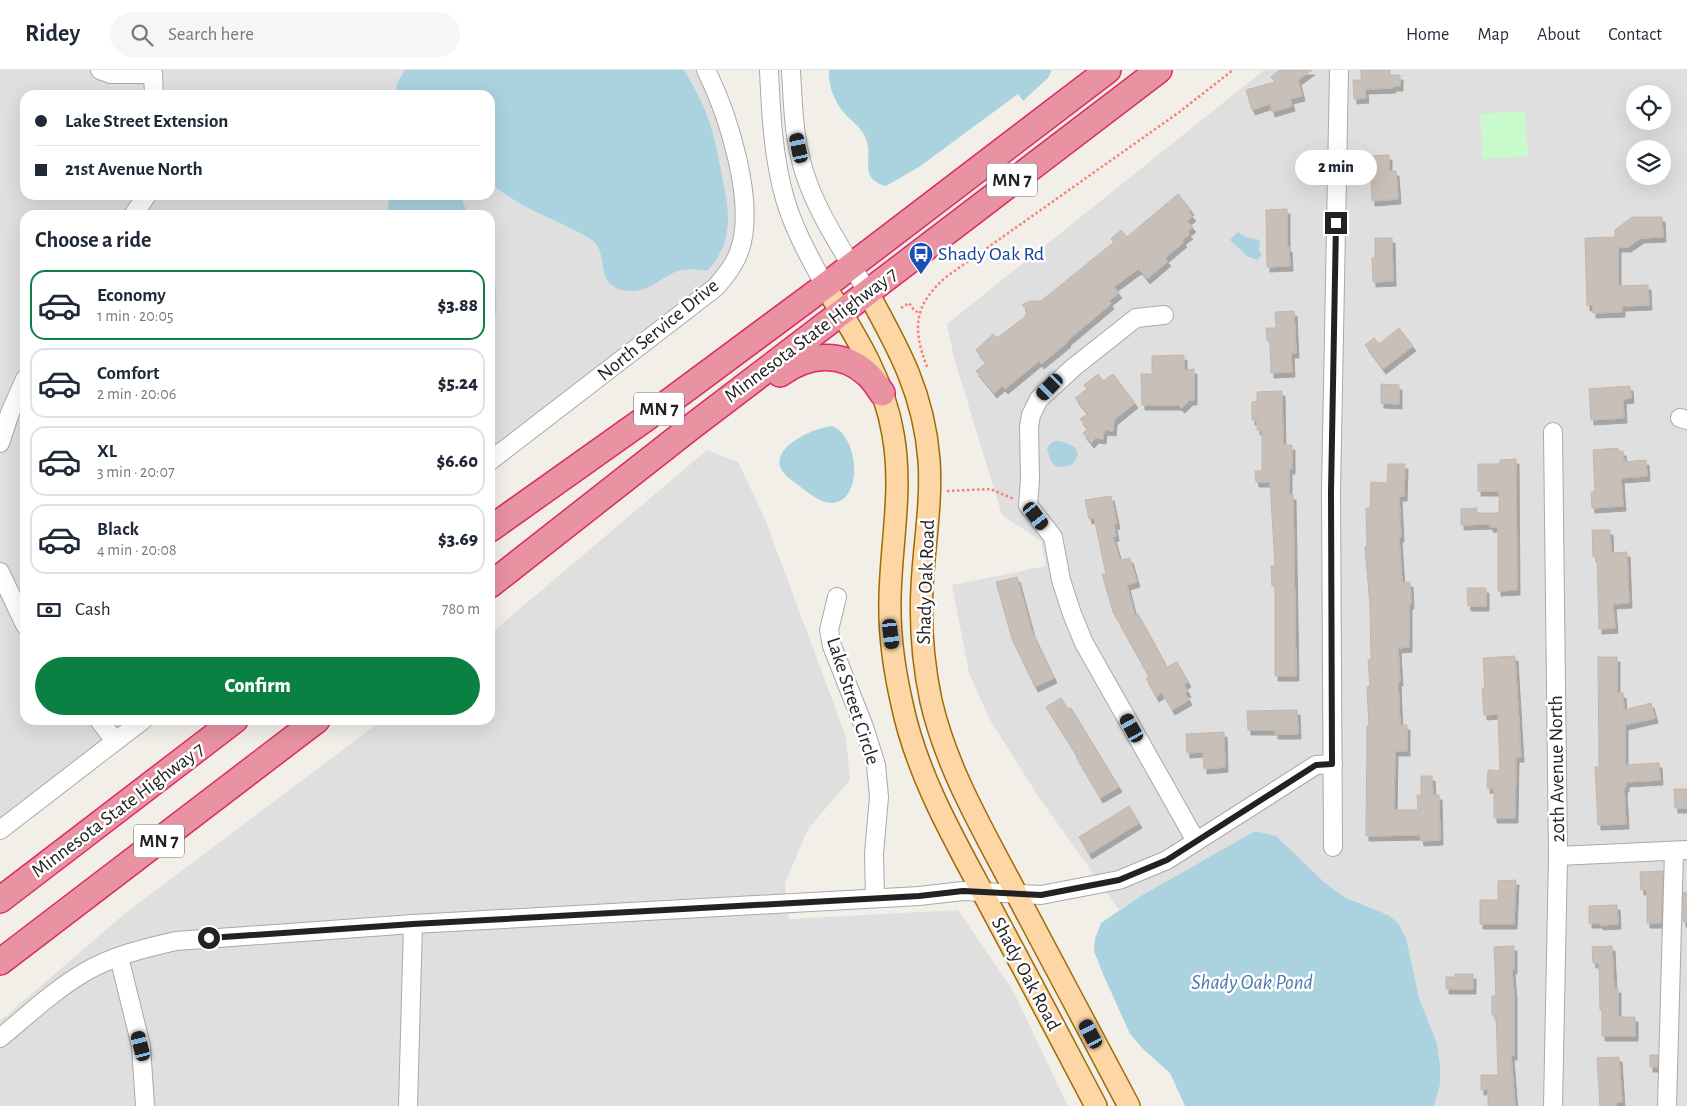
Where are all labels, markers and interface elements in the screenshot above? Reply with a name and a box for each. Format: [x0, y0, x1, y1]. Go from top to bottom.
search box [110, 12, 460, 57]
icon: search [128, 21, 156, 49]
text: Ridey [25, 22, 80, 46]
text: Search here [168, 25, 254, 44]
text: Home [1406, 26, 1449, 44]
text: Map [1477, 26, 1509, 44]
text: About [1537, 26, 1580, 44]
text: Contact [1608, 26, 1662, 44]
map controls [1626, 85, 1671, 185]
button: locate [1626, 85, 1671, 130]
text: Lake Street Extension [65, 112, 228, 131]
car [788, 132, 809, 164]
button: layers [1626, 140, 1671, 185]
callout: 2 min [1295, 150, 1377, 186]
text: 2 min [1318, 159, 1354, 175]
text: 21st Avenue North [65, 160, 203, 179]
road number: MN 7 [987, 164, 1037, 196]
route end [1325, 212, 1347, 234]
text: Choose a ride [35, 229, 151, 251]
bus stop icon: Shady Oak Rd [908, 241, 934, 275]
place label: Shady Oak Rd [938, 244, 1044, 264]
street label: Minnesota State Highway 7 [721, 264, 901, 406]
street label: North Service Drive [594, 275, 722, 385]
icon: car [37, 283, 82, 328]
text: Economy [97, 286, 166, 305]
text: $3.88 [438, 296, 478, 315]
text: 1 min · 20:05 [97, 308, 174, 324]
icon: car [37, 361, 82, 406]
text: Comfort [97, 364, 159, 383]
car [1034, 371, 1065, 403]
text: $5.24 [438, 374, 478, 393]
text: 2 min · 20:06 [97, 386, 176, 402]
road number: MN 7 [634, 392, 684, 426]
icon: car [37, 439, 82, 484]
text: XL [97, 442, 117, 461]
text: $6.60 [437, 452, 478, 471]
text: 3 min · 20:07 [97, 464, 175, 480]
car [1020, 500, 1051, 532]
icon: car [37, 517, 82, 562]
street label: Shady Oak Road [914, 519, 938, 645]
text: Black [97, 520, 139, 539]
text: $3.69 [438, 530, 478, 549]
text: 4 min · 20:08 [97, 542, 177, 558]
icon: cash [35, 596, 63, 624]
text: Cash [75, 600, 111, 619]
text: 780 m [442, 601, 480, 617]
car [881, 618, 900, 650]
street label: Lake Street Circle [823, 635, 883, 767]
button: Confirm [35, 657, 480, 715]
street label: 20th Avenue North [1546, 695, 1568, 843]
car [1118, 711, 1145, 745]
street label: Minnesota State Highway 7 [28, 739, 208, 881]
road number: MN 7 [134, 824, 184, 858]
street label: Shady Oak Road [988, 914, 1064, 1034]
route start [198, 927, 220, 949]
water label: Shady Oak Pond [1191, 972, 1313, 993]
car [1077, 1017, 1104, 1051]
car [130, 1030, 151, 1062]

